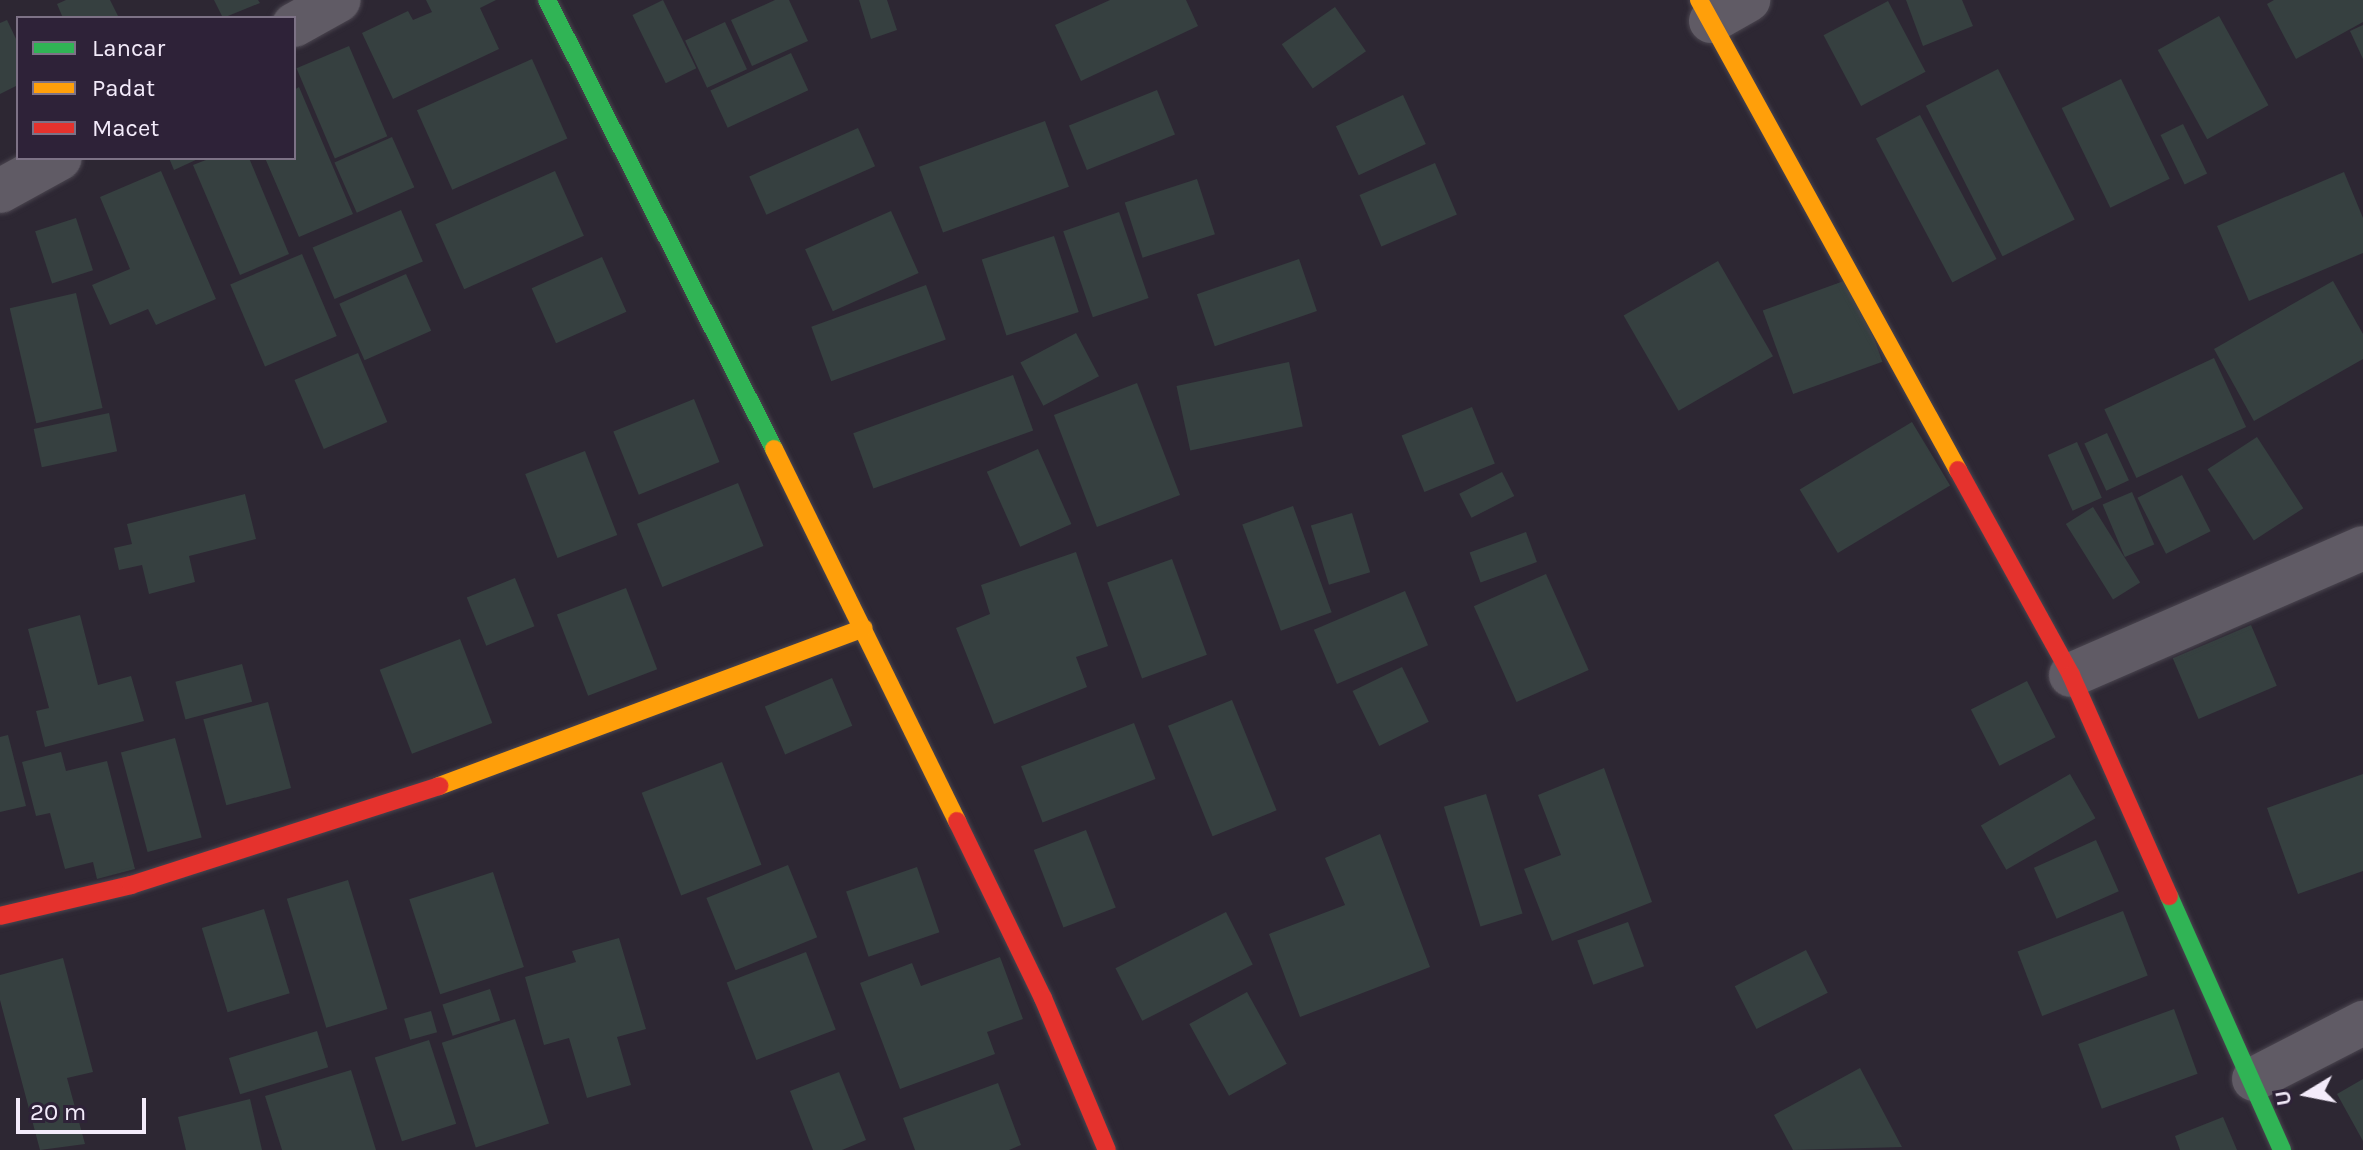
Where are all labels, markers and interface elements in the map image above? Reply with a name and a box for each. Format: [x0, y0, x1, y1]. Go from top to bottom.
legend [16, 16, 296, 160]
text: Lancar [92, 34, 165, 62]
text: Padat [92, 74, 155, 102]
text: Macet [92, 114, 159, 142]
north arrow [2267, 1054, 2347, 1134]
scale bar [20, 1082, 150, 1132]
text: U [2269, 1088, 2297, 1108]
text: 20 m [30, 1098, 86, 1126]

